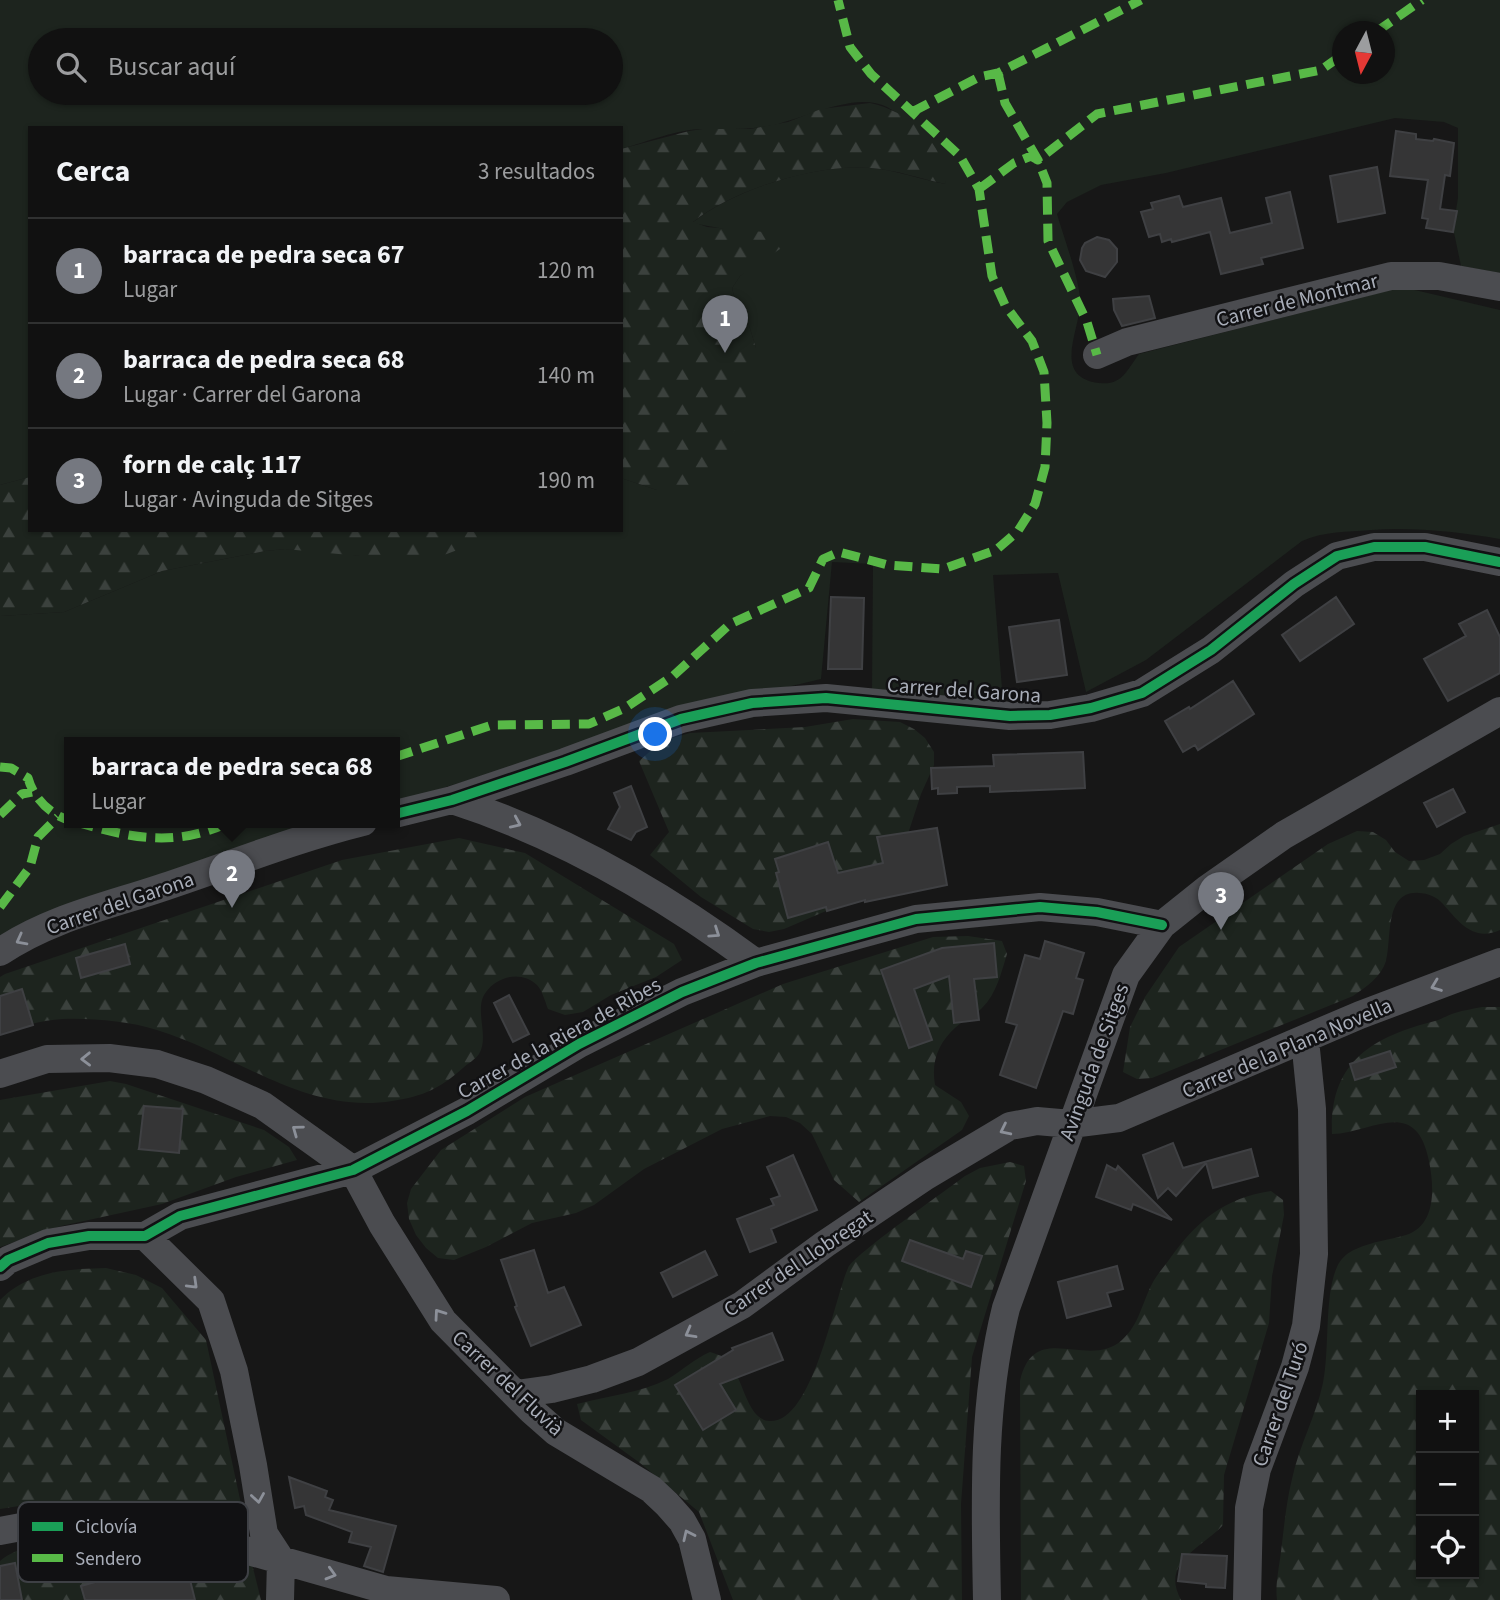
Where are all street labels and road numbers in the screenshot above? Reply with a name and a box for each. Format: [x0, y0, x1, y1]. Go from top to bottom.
street label: Carrer de Montmar [1213, 265, 1382, 335]
street label: Carrer del Garona [886, 670, 1042, 710]
street label: Carrer del Garona [42, 864, 198, 942]
street label: Carrer de la Riera de Ribes [452, 969, 666, 1107]
street label: Avinguda de Sitges [1052, 979, 1136, 1145]
street label: Carrer de la Plana Novella [1177, 990, 1397, 1106]
street label: Carrer del Llobregat [718, 1202, 878, 1324]
street label: Carrer del Fluvià [445, 1323, 571, 1443]
street label: Carrer del Turó [1245, 1337, 1315, 1471]

